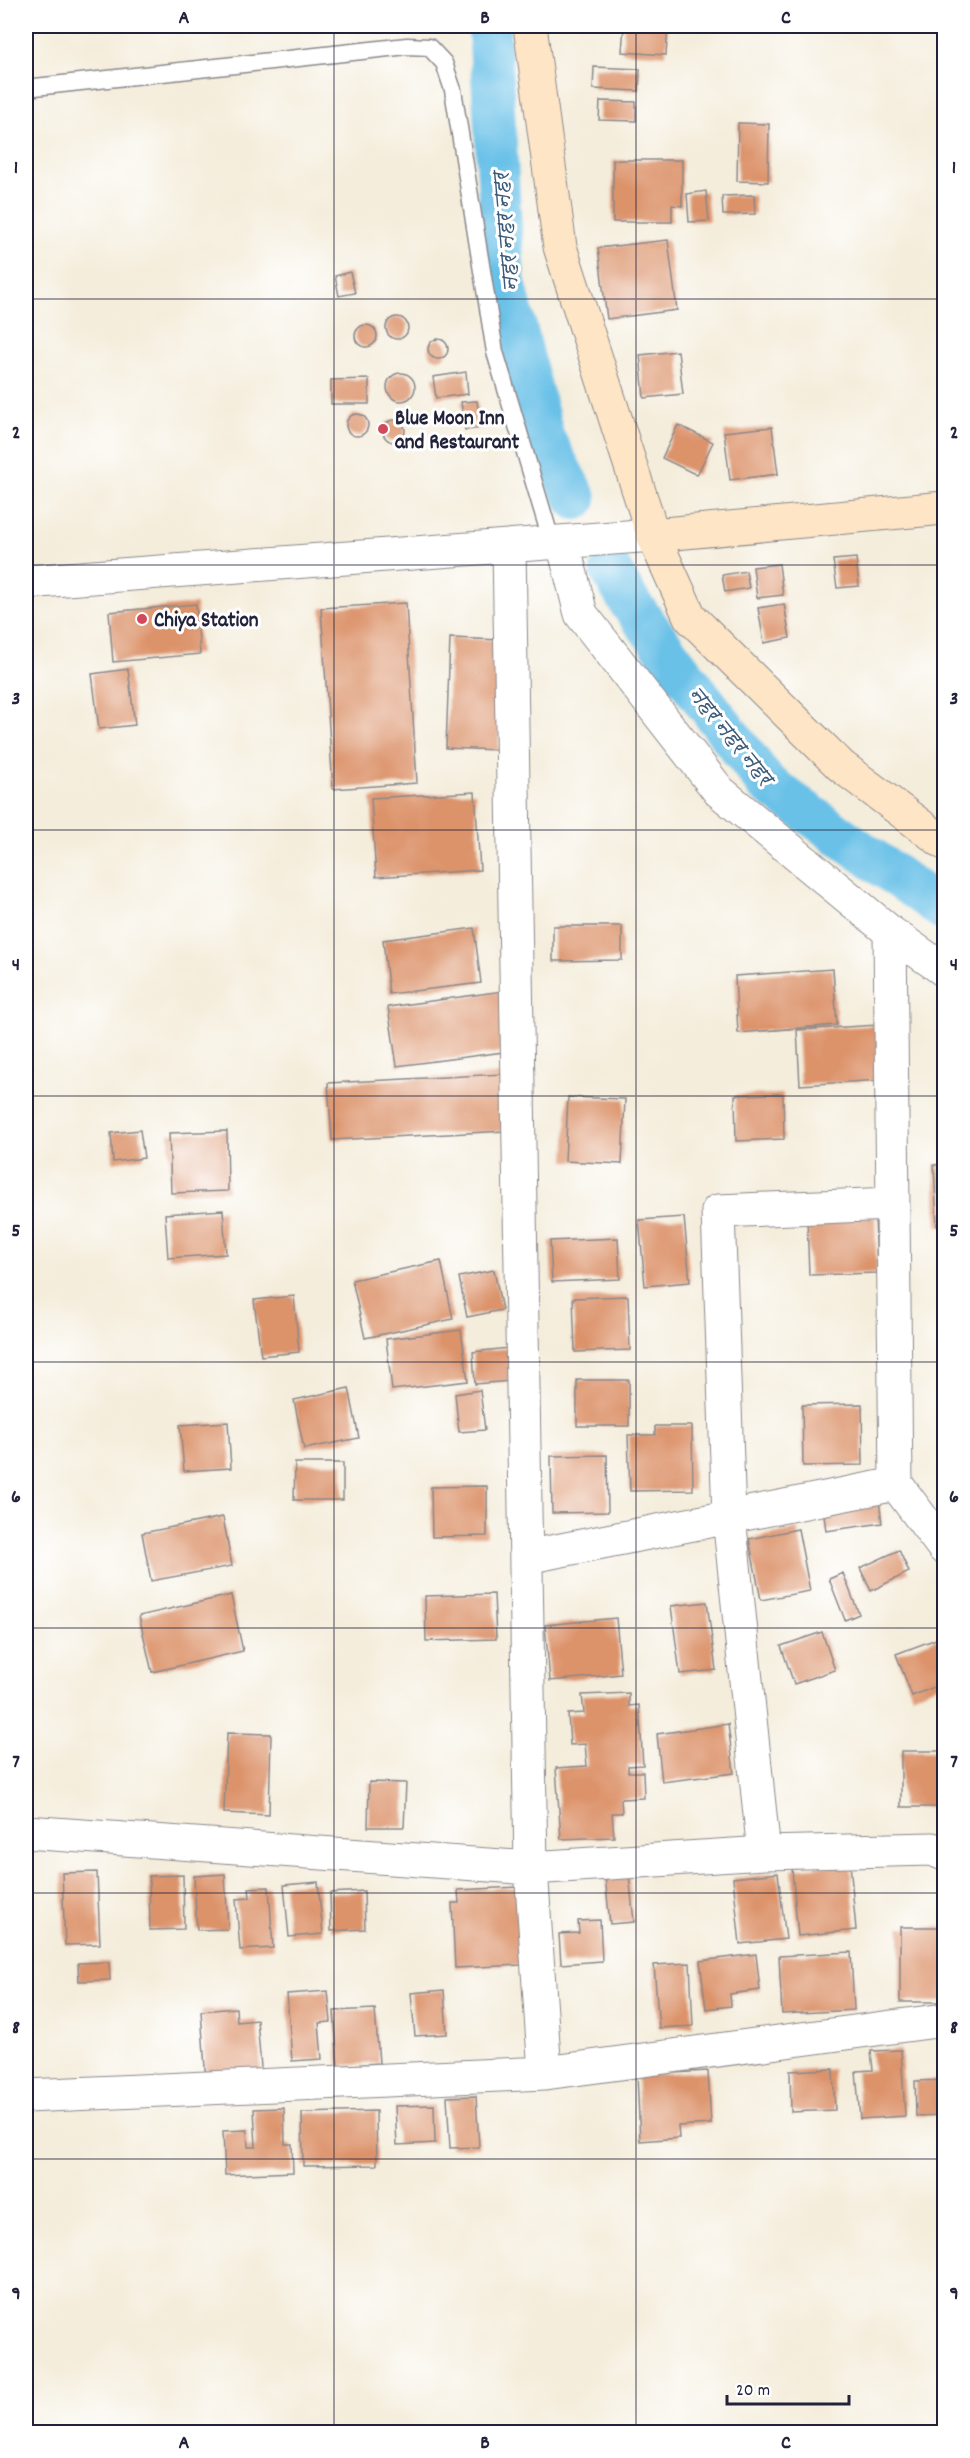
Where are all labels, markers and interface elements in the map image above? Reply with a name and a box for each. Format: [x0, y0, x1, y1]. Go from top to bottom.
text: A [179, 5, 190, 33]
text: B [480, 5, 490, 33]
text: C [781, 5, 791, 33]
text: 1 [14, 155, 18, 183]
text: 1 [952, 155, 956, 183]
water label: नहर नहर नहर [487, 167, 528, 292]
place label: Blue Moon Inn and Restaurant [395, 405, 520, 459]
text: 2 [12, 420, 20, 448]
text: 2 [950, 420, 958, 448]
marker: Blue Moon Inn and Restaurant [376, 422, 390, 436]
place label: Chiya Station [154, 607, 259, 637]
marker: Chiya Station [135, 612, 149, 626]
water label: नहर नहर नहर [680, 681, 781, 796]
text: 3 [12, 686, 20, 714]
text: 3 [950, 686, 958, 714]
text: 4 [12, 952, 20, 980]
text: 4 [950, 952, 958, 980]
text: 5 [11, 1218, 21, 1246]
text: 5 [949, 1218, 959, 1246]
text: 6 [11, 1484, 21, 1512]
text: 6 [949, 1484, 959, 1512]
text: 7 [12, 1749, 20, 1777]
text: 7 [950, 1749, 958, 1777]
text: 8 [12, 2015, 20, 2043]
text: 8 [950, 2015, 958, 2043]
text: 9 [11, 2281, 21, 2309]
text: 9 [949, 2281, 959, 2309]
scale bar [727, 2368, 848, 2406]
text: 20 m [736, 2379, 770, 2404]
text: A [179, 2430, 190, 2458]
text: B [480, 2430, 490, 2458]
text: C [781, 2430, 791, 2458]

